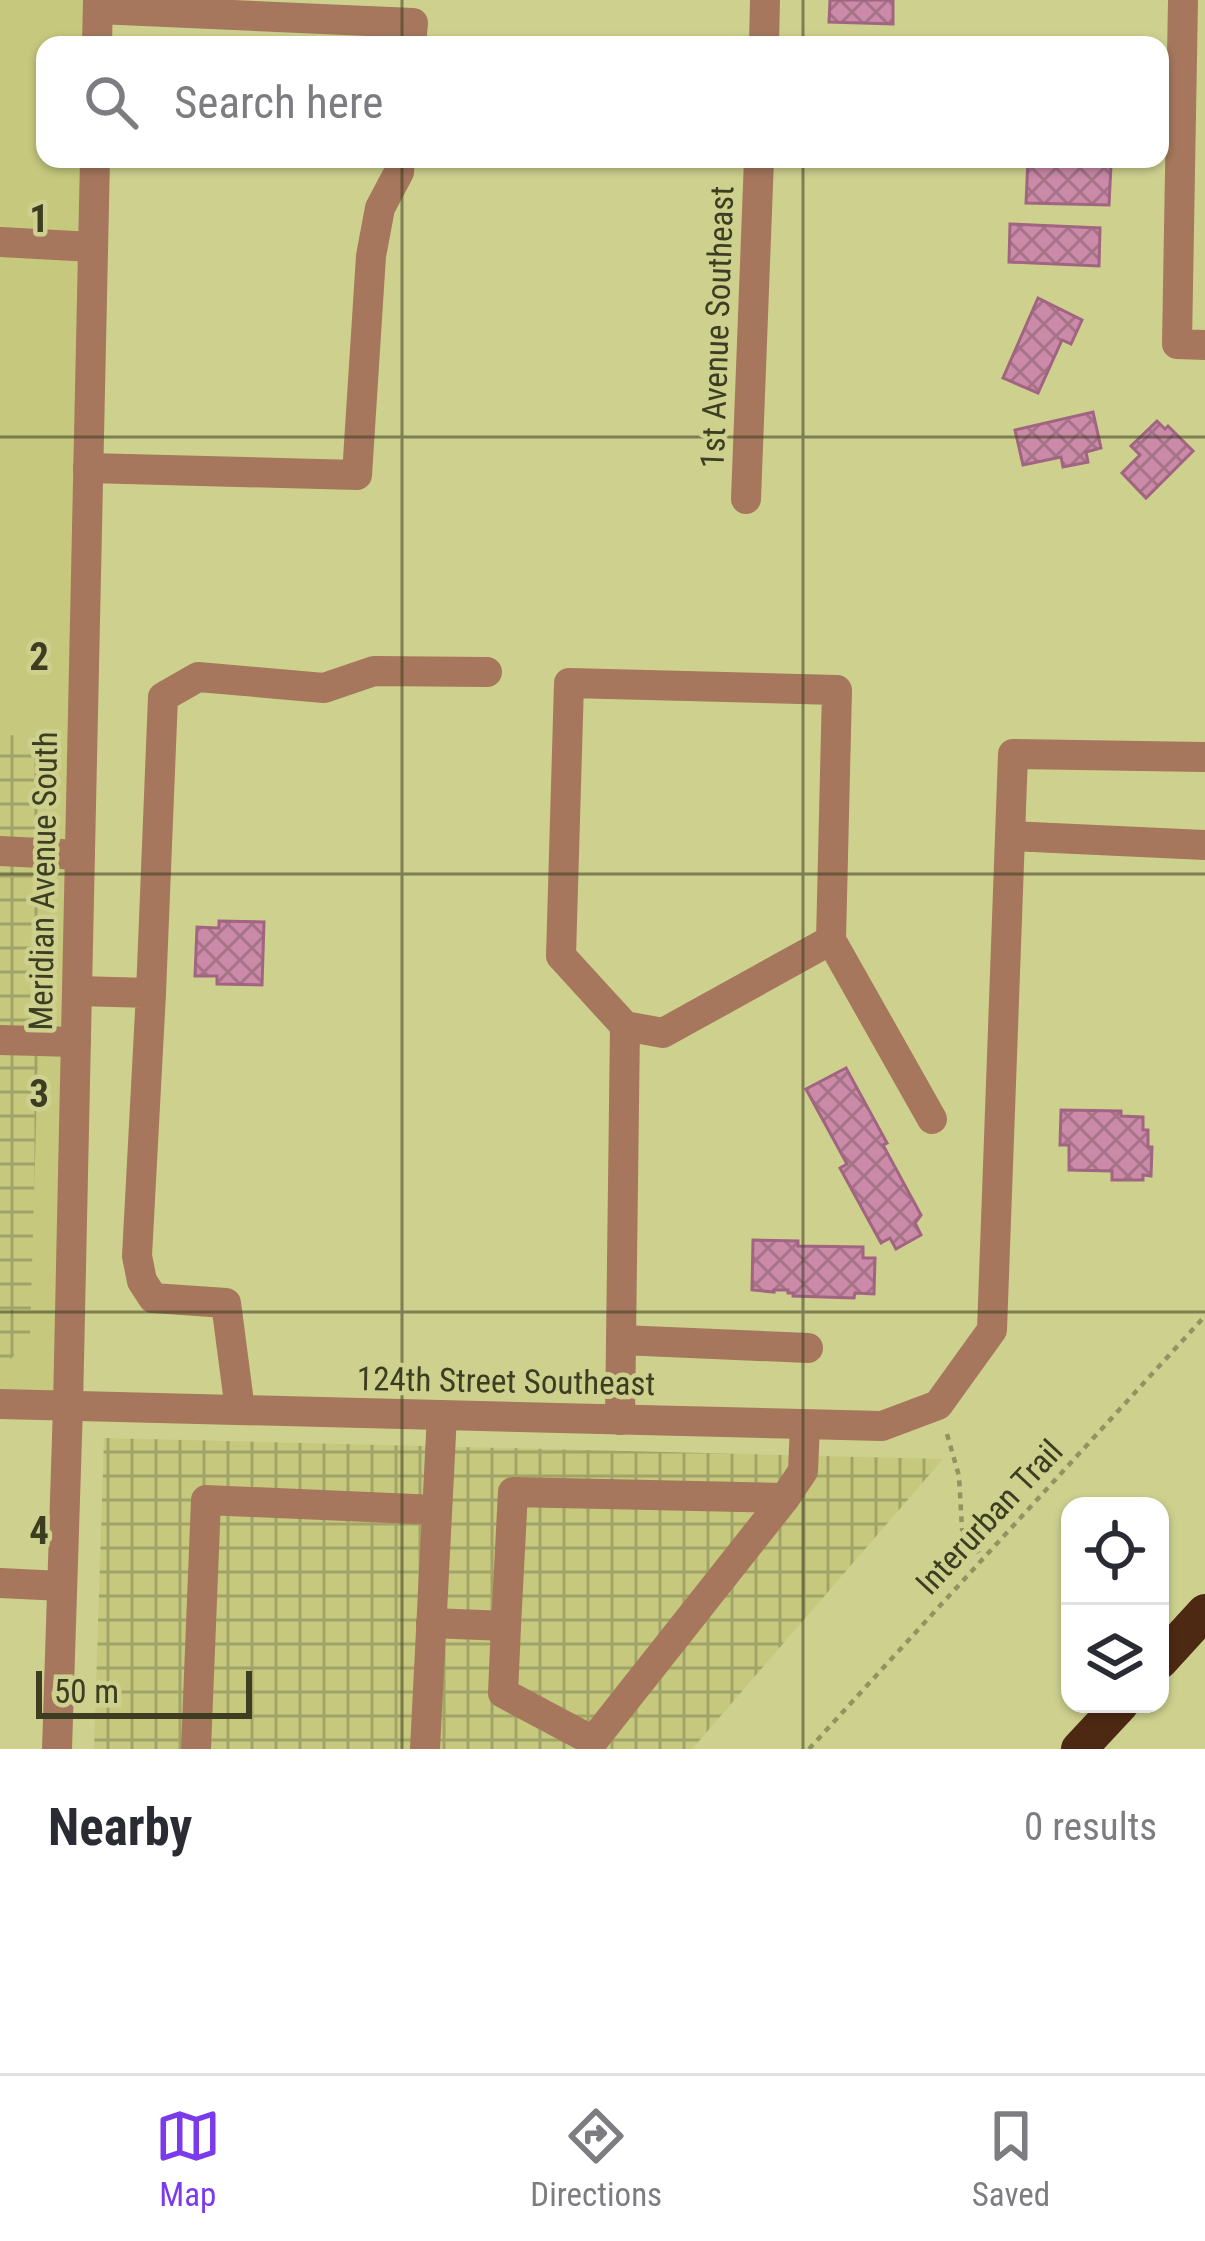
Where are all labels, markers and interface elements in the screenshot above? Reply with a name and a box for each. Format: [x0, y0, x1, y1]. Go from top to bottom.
search box [36, 36, 1169, 168]
icon: search [78, 69, 144, 135]
text: Search here [174, 76, 383, 129]
street label: 1st Avenue Southeast [693, 185, 741, 469]
text: 1 [29, 196, 49, 242]
text: 2 [29, 634, 49, 680]
street label: Meridian Avenue South [21, 731, 65, 1031]
text: 3 [29, 1071, 49, 1117]
street label: 124th Street Southeast [356, 1359, 656, 1403]
street label: Interurban Trail [908, 1432, 1070, 1602]
map controls [1061, 1497, 1169, 1713]
button: locate [1061, 1497, 1169, 1605]
text: 4 [29, 1508, 49, 1554]
button: layers [1061, 1605, 1169, 1713]
scale bar [36, 1665, 252, 1718]
text: 50 m [54, 1672, 119, 1711]
text: Nearby [48, 1798, 192, 1857]
text: 0 results [1024, 1804, 1157, 1850]
tab: Map [155, 2103, 221, 2214]
tab: Directions [530, 2103, 662, 2214]
tab: Saved [972, 2103, 1050, 2214]

